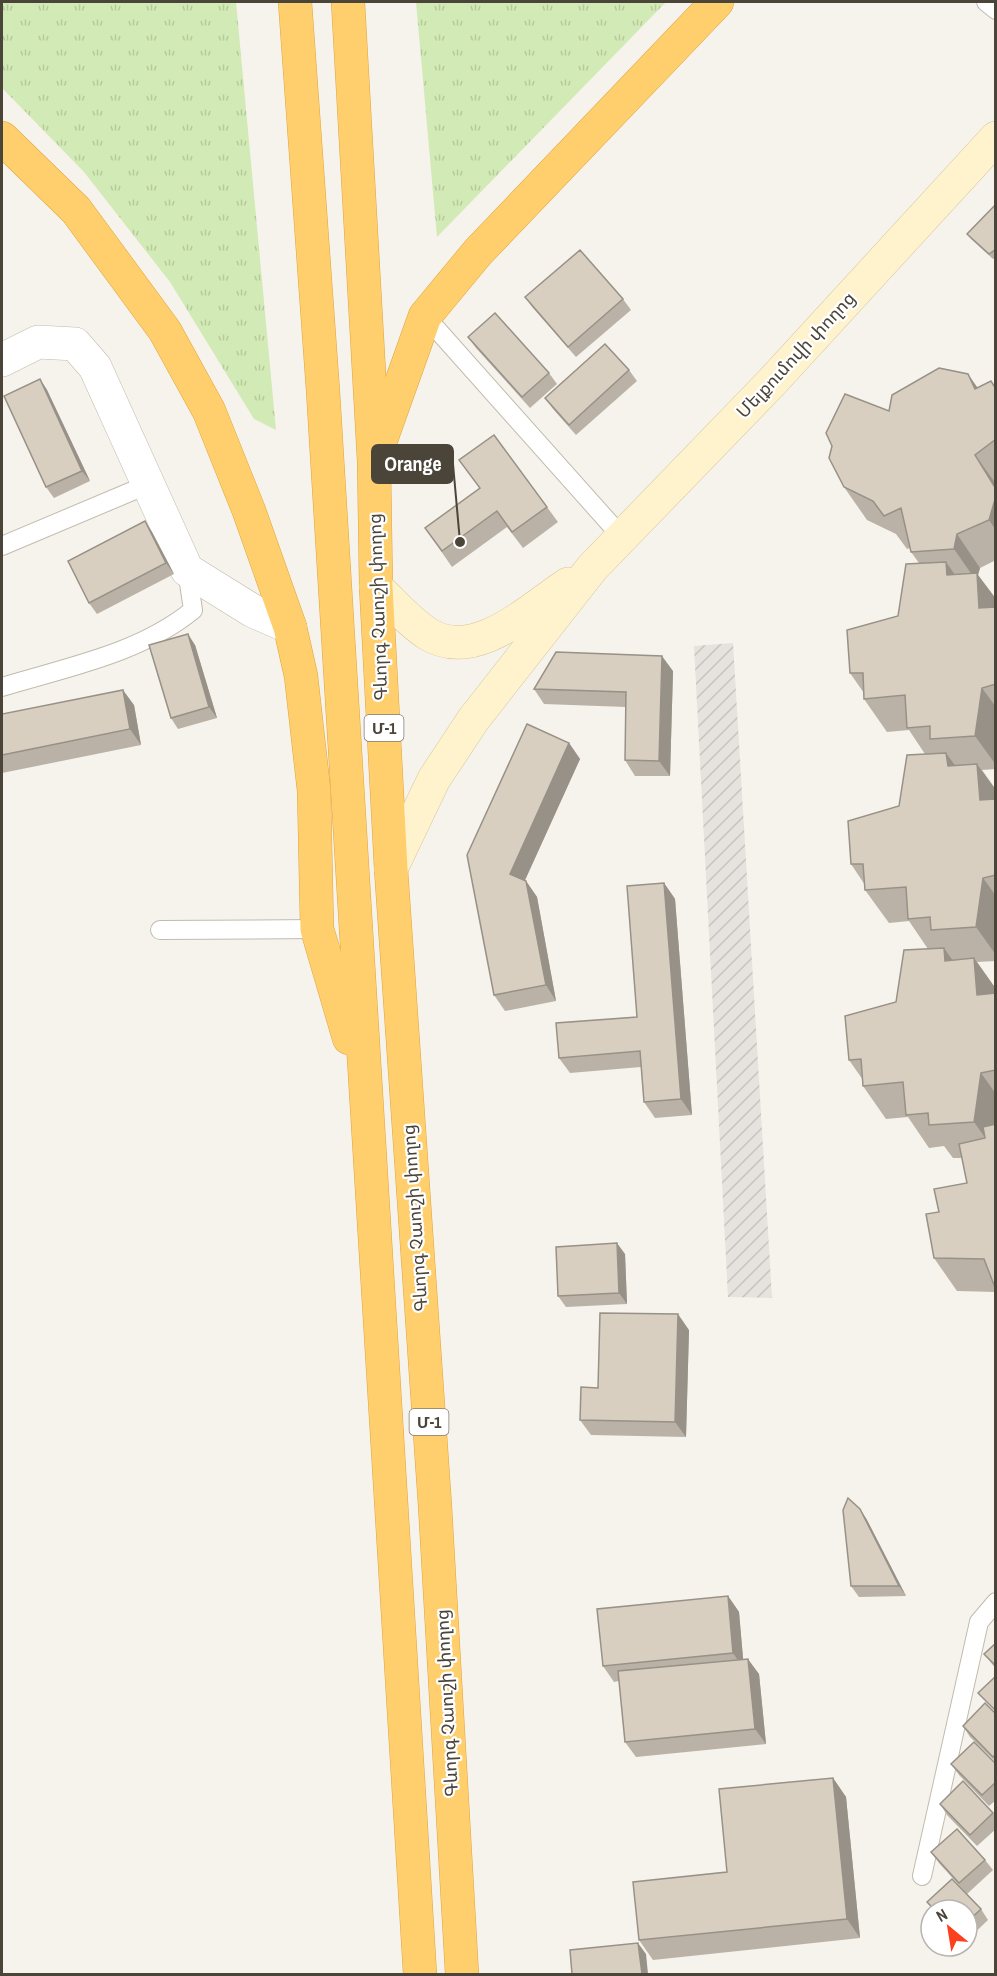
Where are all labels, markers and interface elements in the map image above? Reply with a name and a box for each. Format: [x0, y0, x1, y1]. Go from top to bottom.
street label: Մելքումովի փողոց [730, 286, 861, 423]
callout: Orange [372, 445, 453, 483]
text: Orange [384, 450, 442, 477]
street label: Գևորգ Չաուշի փողոց [362, 513, 393, 701]
road number: Մ-1 [364, 715, 404, 741]
street label: Գևորգ Չաուշի փողոց [395, 1124, 434, 1313]
road number: Մ-1 [410, 1409, 448, 1435]
street label: Գևորգ Չաուշի փողոց [429, 1609, 464, 1797]
north arrow [919, 1898, 979, 1958]
text: N [932, 1903, 951, 1927]

